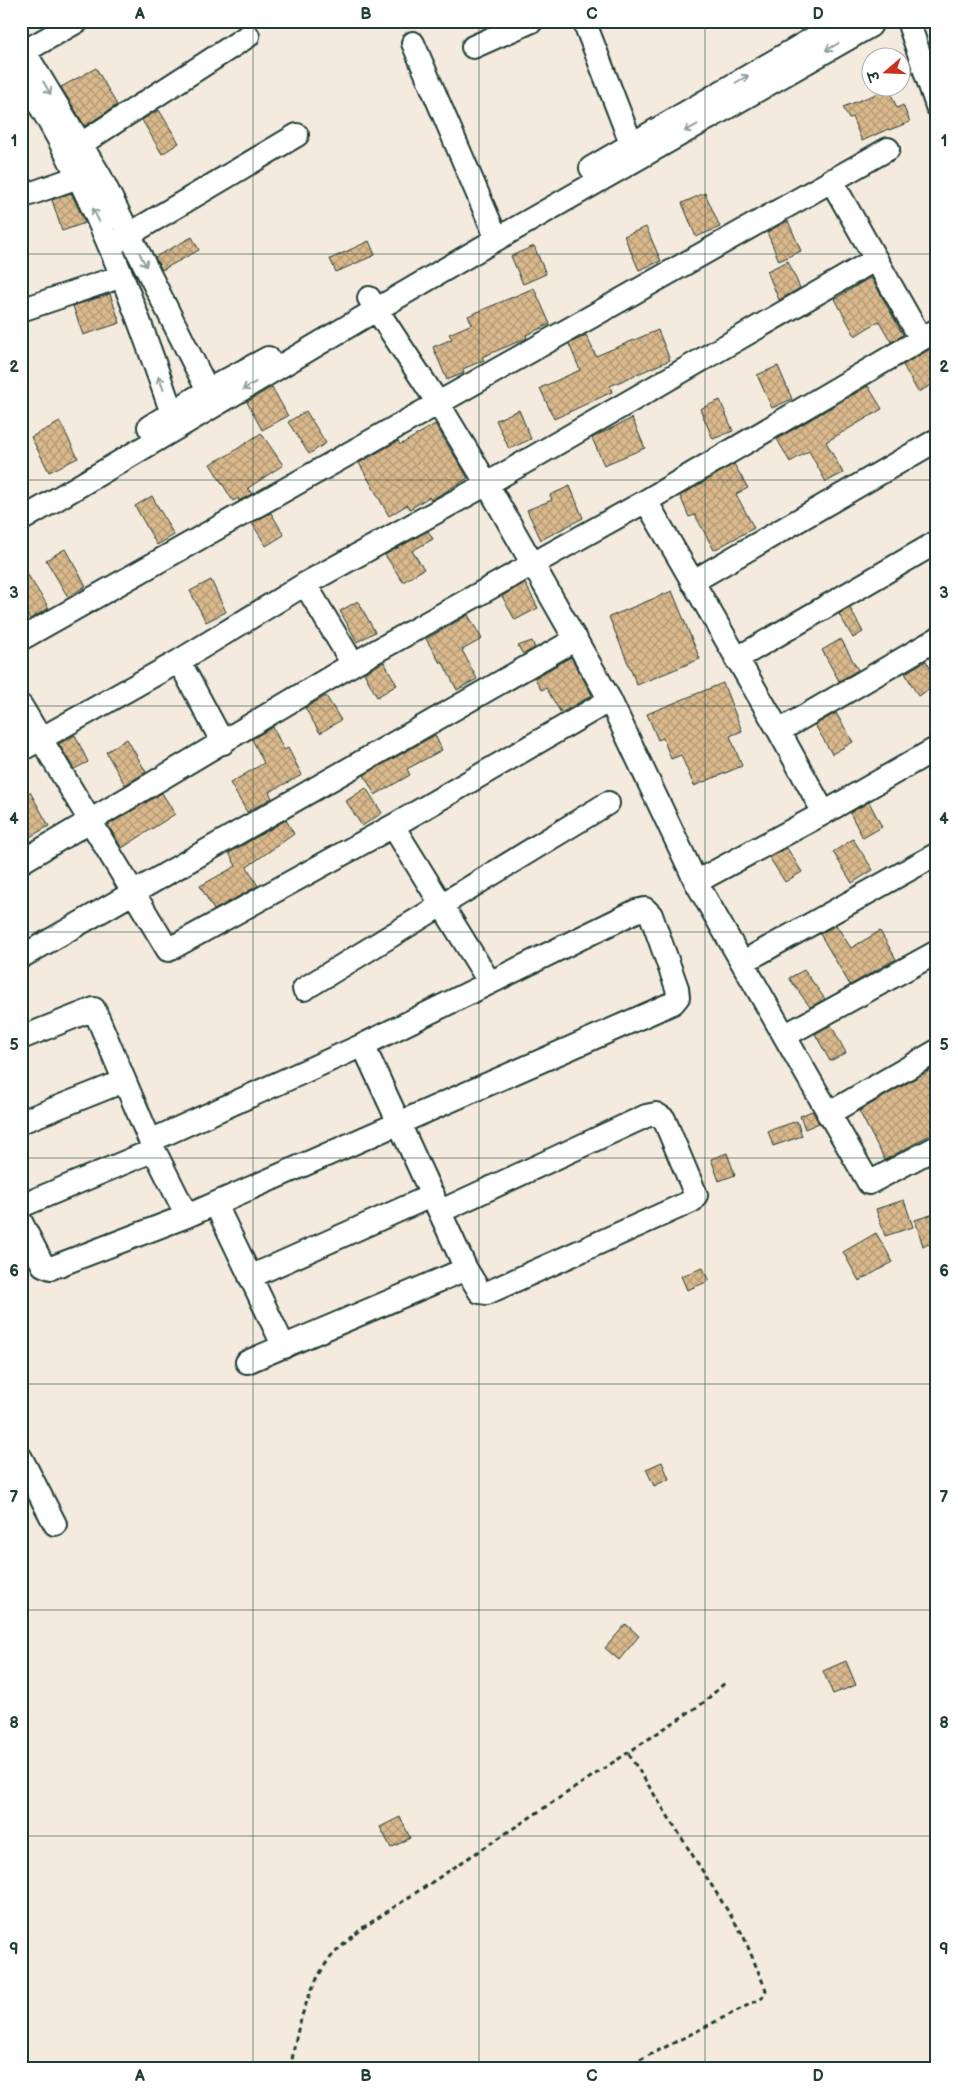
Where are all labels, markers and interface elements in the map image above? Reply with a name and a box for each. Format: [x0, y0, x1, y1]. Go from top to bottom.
text: A [134, 5, 145, 24]
text: B [360, 5, 372, 24]
text: C [586, 5, 598, 24]
text: D [812, 5, 824, 24]
one-way arrow [826, 43, 840, 53]
north arrow [860, 48, 910, 98]
text: उ [864, 67, 884, 85]
one-way arrow [734, 74, 749, 84]
one-way arrow [42, 80, 52, 94]
one-way arrow [685, 124, 699, 134]
text: 1 [11, 132, 17, 151]
text: 1 [941, 132, 947, 151]
one-way arrow [91, 208, 100, 223]
one-way arrow [139, 252, 148, 267]
text: 2 [9, 358, 19, 377]
text: 2 [939, 358, 949, 377]
one-way arrow [156, 375, 165, 391]
one-way arrow [242, 382, 256, 392]
text: 3 [9, 584, 19, 603]
text: 3 [939, 584, 949, 603]
text: 4 [9, 810, 19, 829]
text: 4 [939, 810, 949, 829]
text: 5 [9, 1036, 19, 1055]
text: 5 [939, 1036, 949, 1055]
text: 6 [9, 1262, 19, 1281]
text: 6 [939, 1262, 949, 1281]
text: 7 [10, 1488, 19, 1507]
text: 7 [940, 1488, 949, 1507]
text: 8 [9, 1714, 19, 1733]
text: 8 [939, 1714, 949, 1733]
text: 9 [9, 1940, 19, 1959]
text: 9 [939, 1940, 949, 1959]
text: A [134, 2067, 145, 2086]
text: B [360, 2067, 372, 2086]
text: C [586, 2067, 598, 2086]
text: D [812, 2067, 824, 2086]

